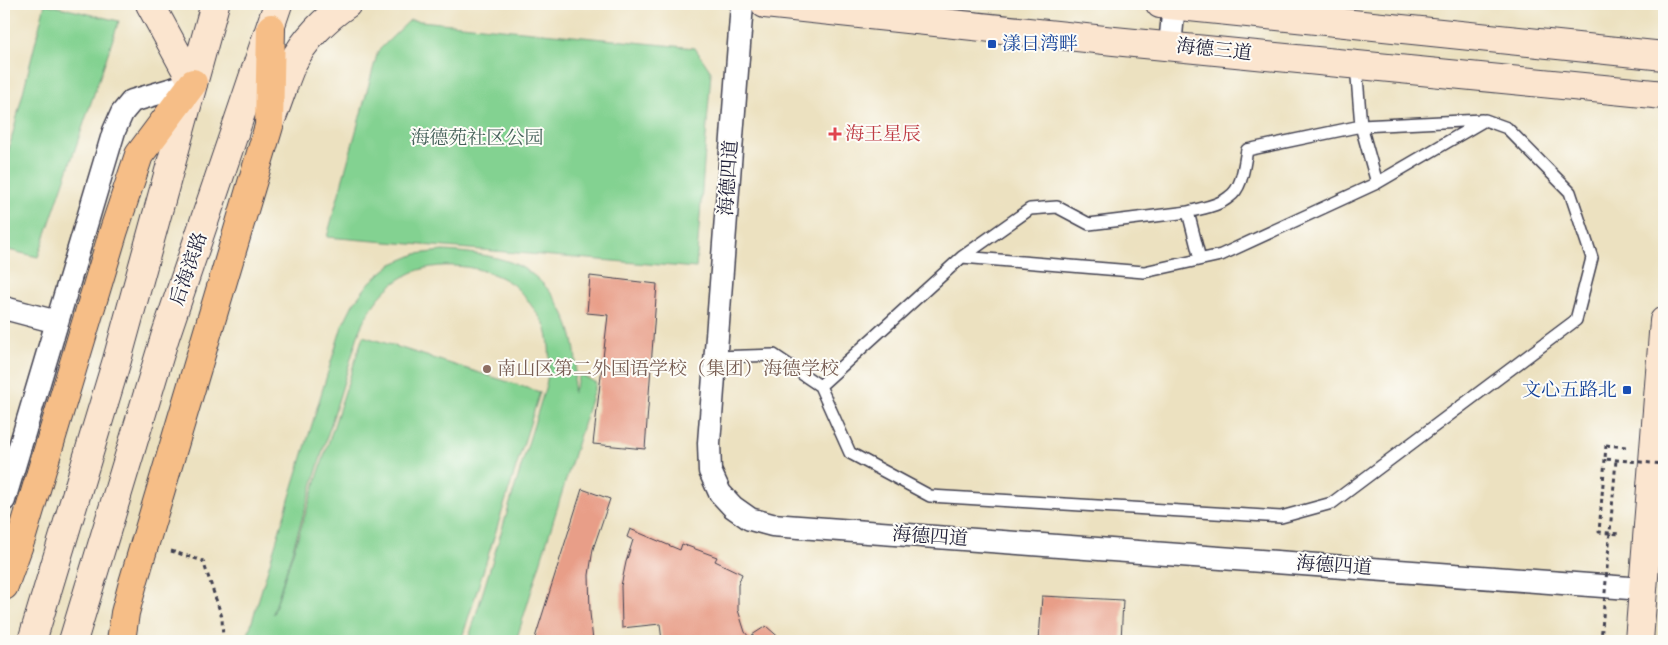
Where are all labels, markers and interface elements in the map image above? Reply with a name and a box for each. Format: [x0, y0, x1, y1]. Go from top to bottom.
place label: 漾日湾畔 [1002, 33, 1078, 56]
street label: 海德三道 [1175, 35, 1253, 65]
marker: 漾日湾畔 [986, 38, 998, 50]
place label: 海王星辰 [845, 123, 921, 146]
park label: 海德苑社区公园 [410, 127, 544, 150]
marker: 海王星辰 [829, 128, 841, 140]
street label: 海德四道 [715, 139, 743, 217]
street label: 后海滨路 [166, 229, 212, 309]
place label: 南山区第二外国语学校（集团）海德学校 [497, 358, 839, 381]
marker: 南山区第二外国语学校（集团）海德学校 [481, 363, 493, 375]
place label: 文心五路北 [1522, 379, 1617, 402]
marker: 文心五路北 [1621, 384, 1633, 396]
street label: 海德四道 [891, 523, 969, 551]
street label: 海德四道 [1295, 552, 1373, 580]

